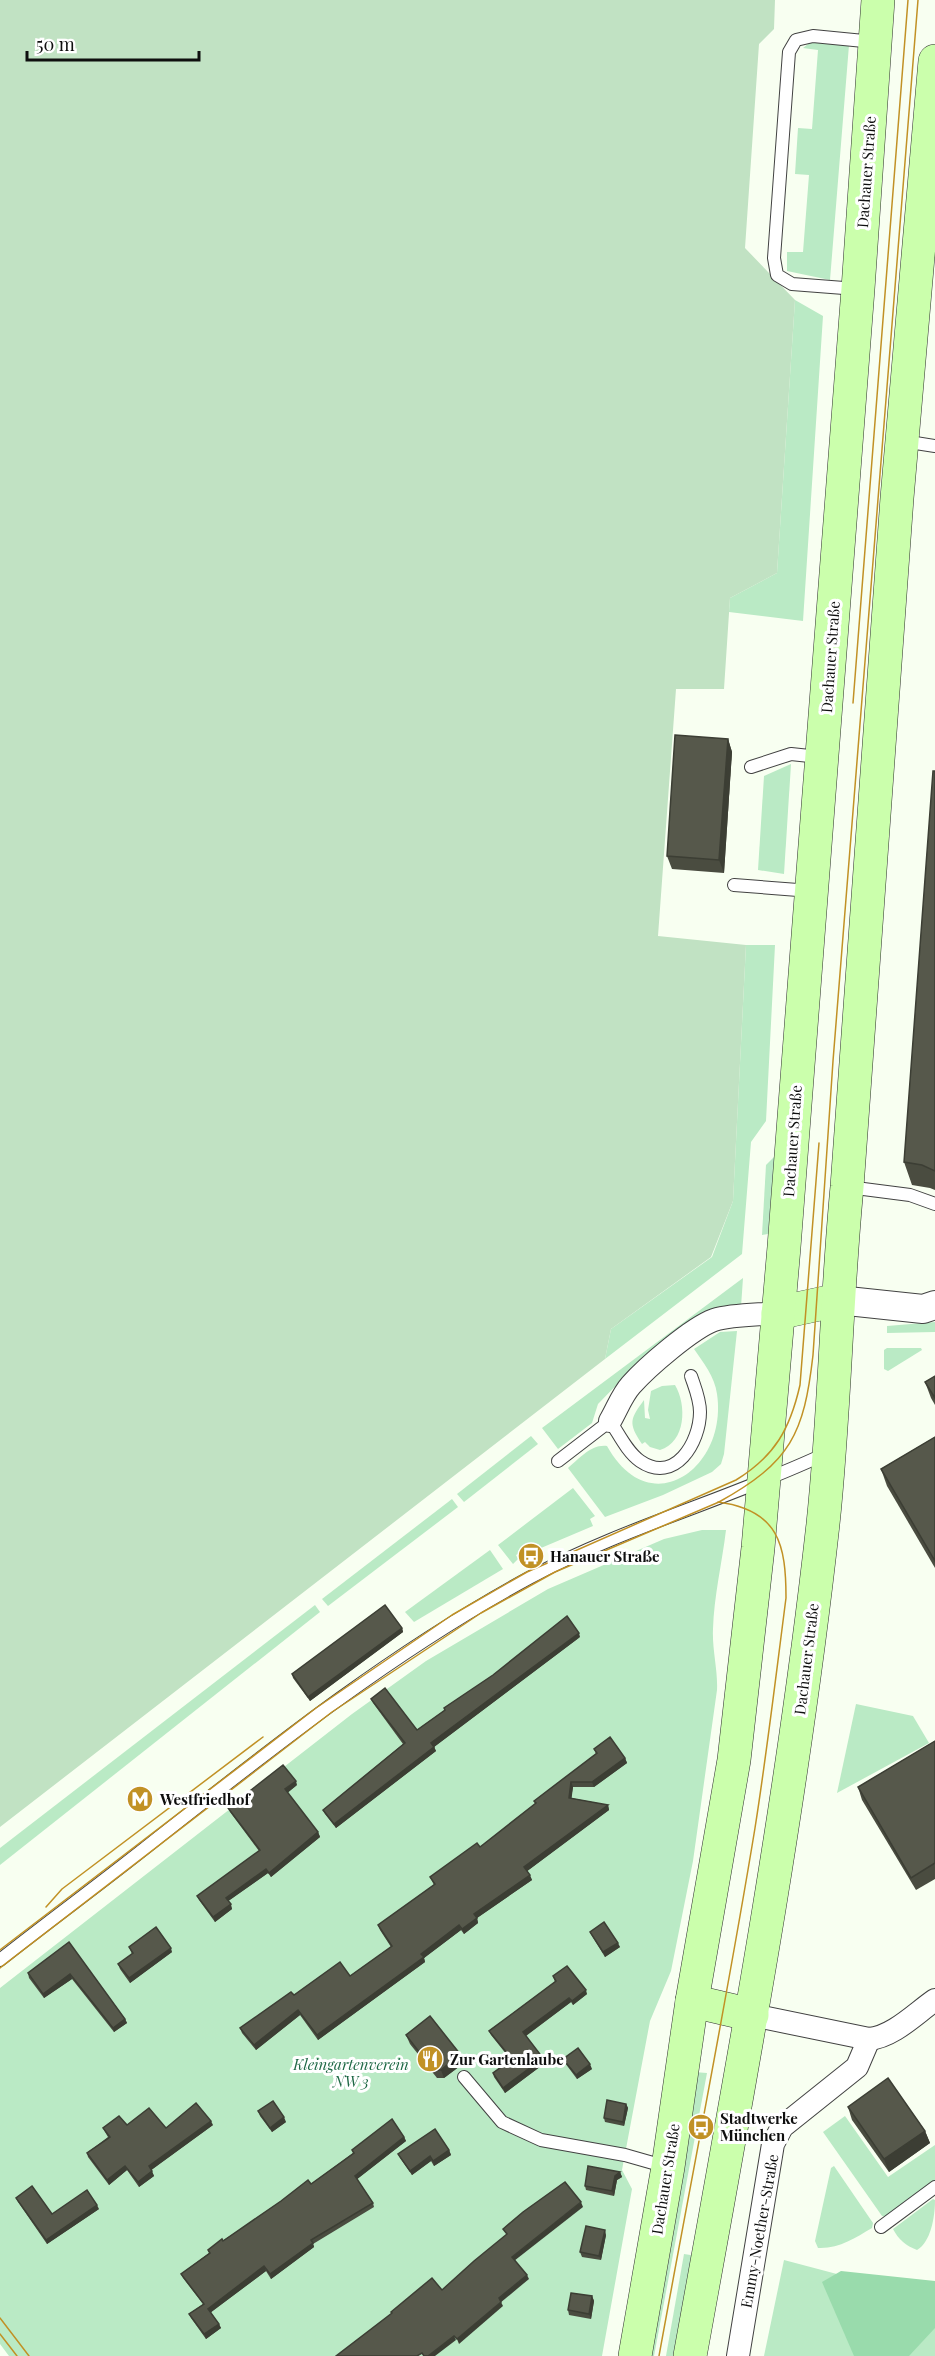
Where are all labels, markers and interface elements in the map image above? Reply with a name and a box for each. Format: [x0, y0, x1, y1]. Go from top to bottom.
scale bar [27, 24, 200, 62]
text: 50 m [36, 32, 75, 56]
street label: Dachauer Straße [852, 115, 880, 229]
street label: Dachauer Straße [816, 600, 844, 714]
street label: Dachauer Straße [778, 1084, 806, 1198]
bus stop icon: Hanauer Straße [516, 1541, 546, 1571]
place label: Hanauer Straße [550, 1546, 660, 1566]
street label: Dachauer Straße [789, 1602, 823, 1716]
metro station icon: Westfriedhof [125, 1784, 155, 1814]
place label: Westfriedhof [159, 1789, 251, 1809]
restaurant icon: Zur Gartenlaube [415, 2044, 445, 2074]
place label: Zur Gartenlaube [450, 2049, 564, 2069]
park label: Kleingartenverein NW 3 [292, 2054, 409, 2091]
place label: Stadtwerke München [720, 2108, 798, 2145]
bus stop icon: Stadtwerke München [686, 2112, 716, 2142]
street label: Dachauer Straße [646, 2122, 684, 2236]
street label: Emmy-Noether-Straße [736, 2152, 782, 2310]

